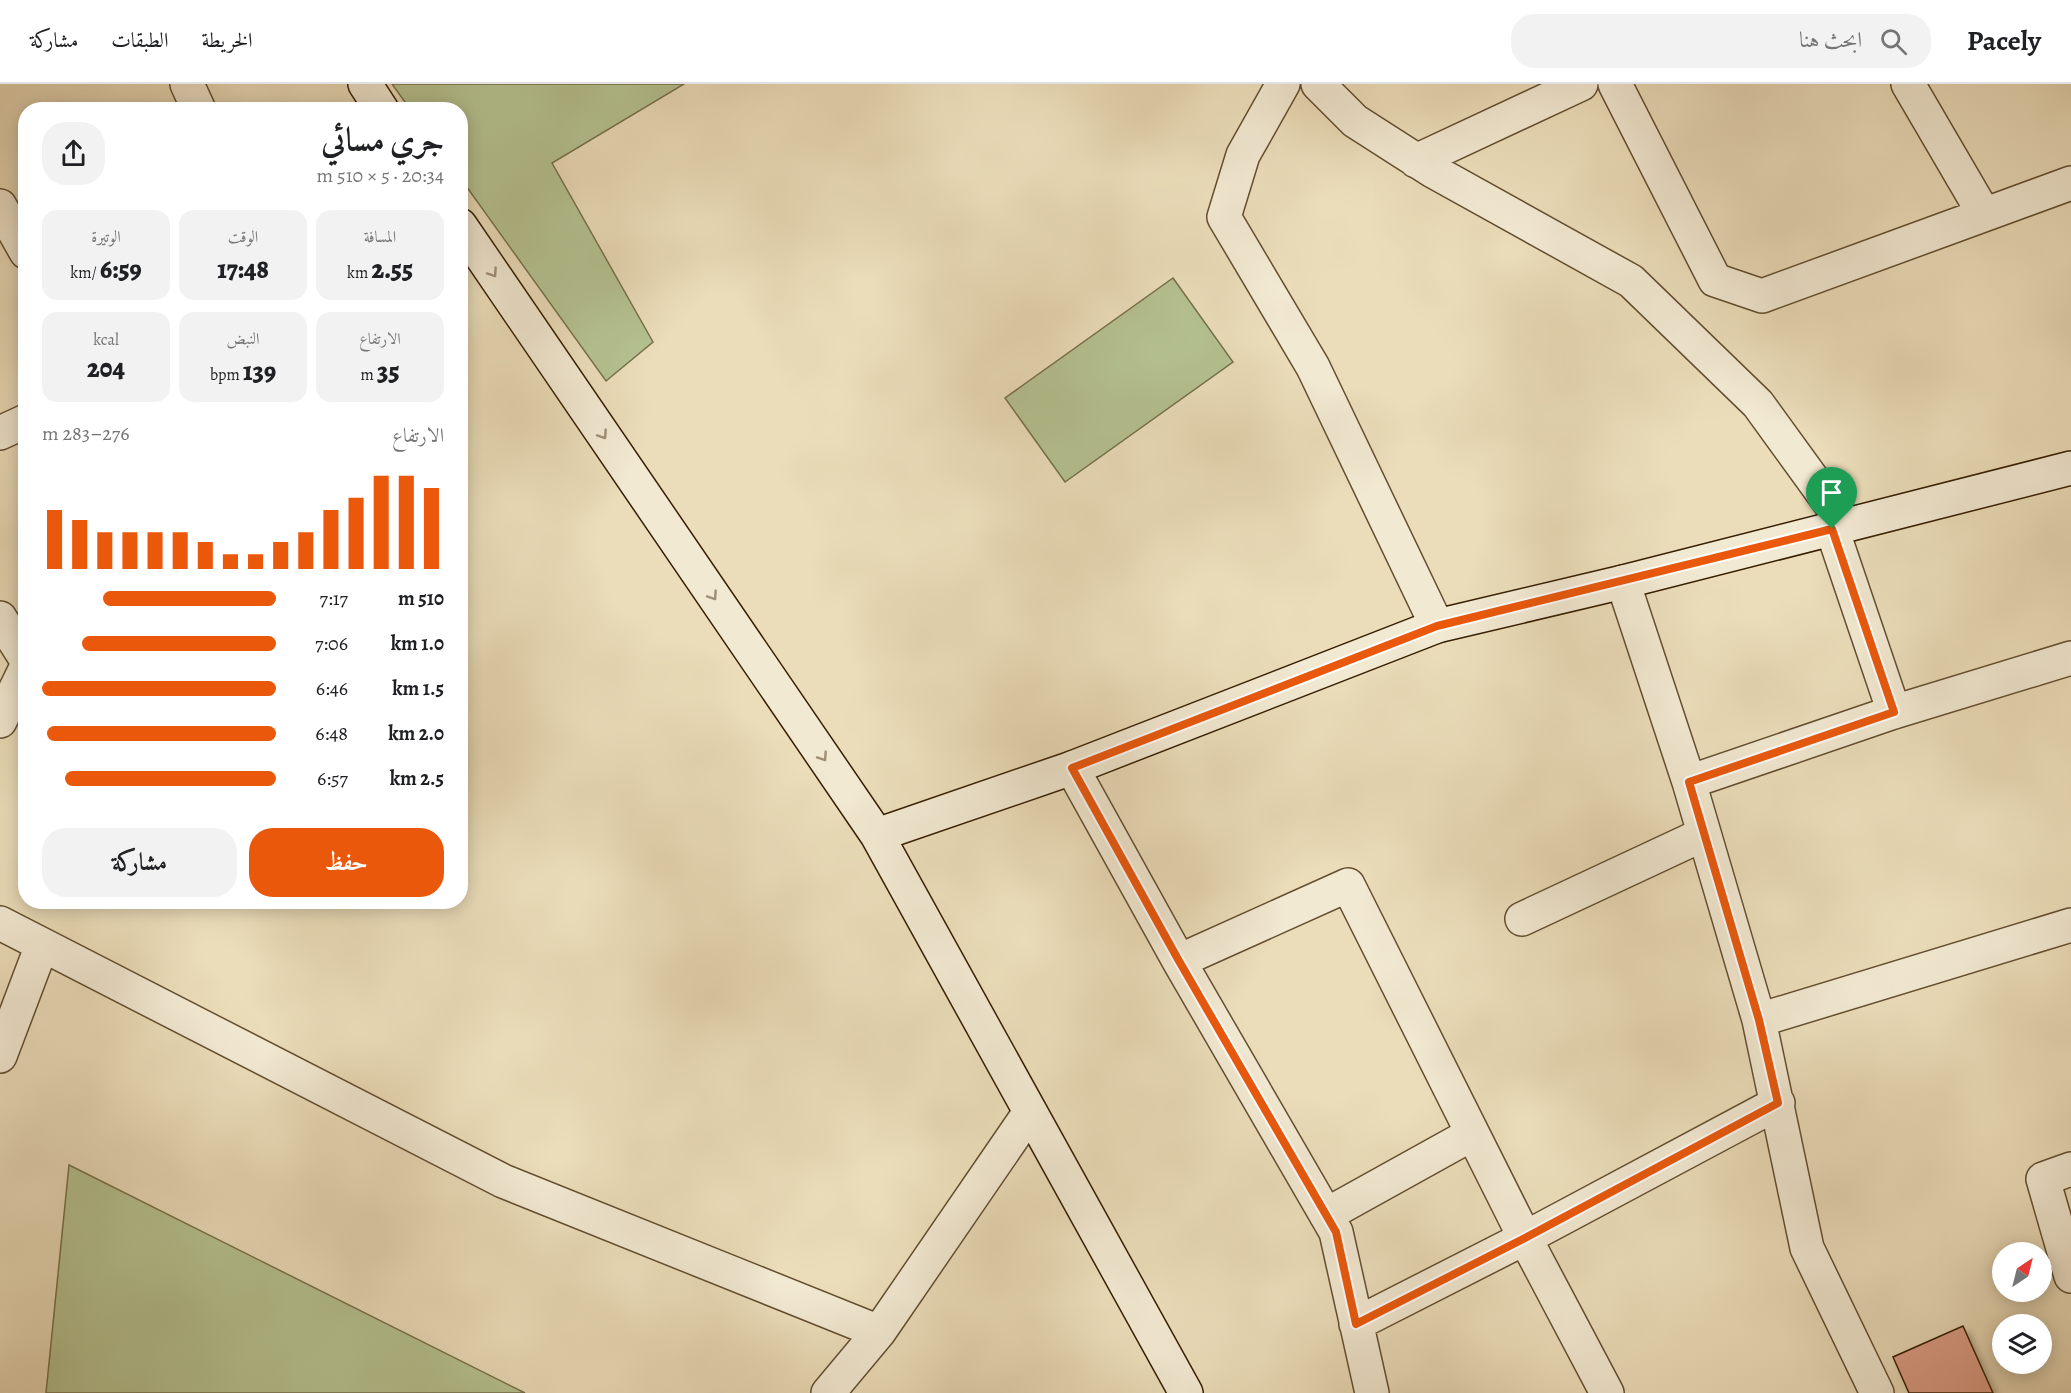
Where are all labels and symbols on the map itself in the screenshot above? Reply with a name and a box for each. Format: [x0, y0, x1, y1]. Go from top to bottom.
one-way arrow [486, 267, 497, 278]
one-way arrow [596, 428, 607, 439]
pin [1806, 467, 1857, 529]
one-way arrow [706, 589, 717, 600]
one-way arrow [816, 750, 827, 761]
north arrow [1992, 1242, 2052, 1302]

